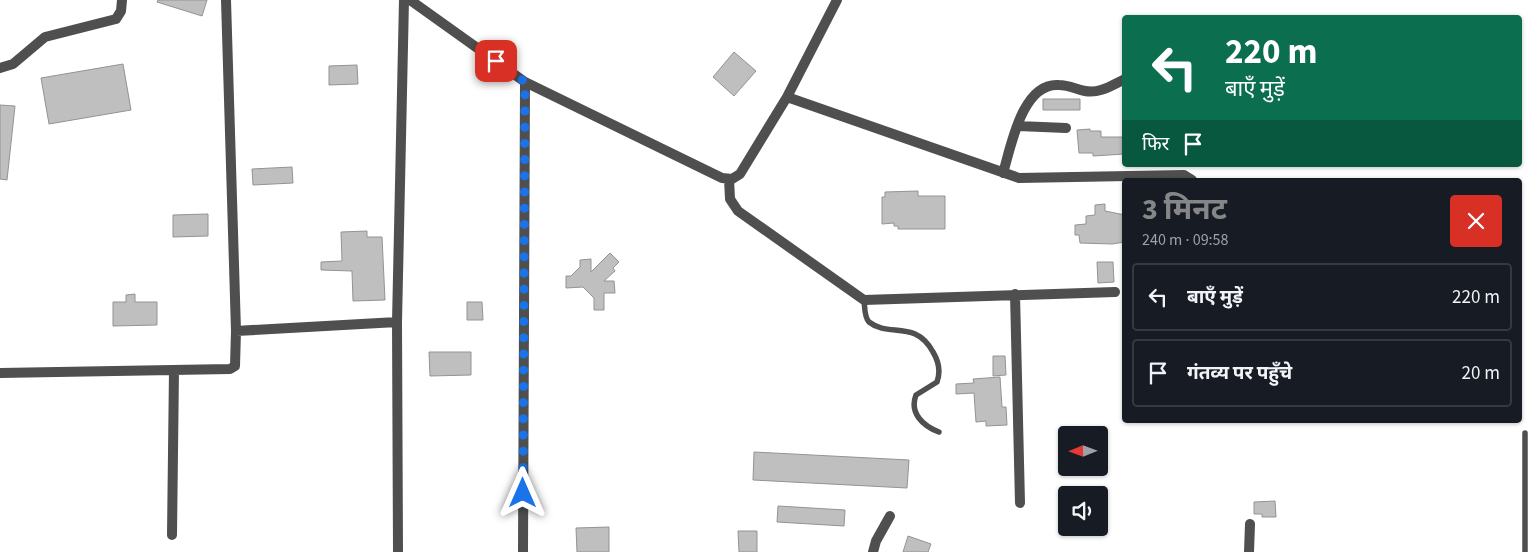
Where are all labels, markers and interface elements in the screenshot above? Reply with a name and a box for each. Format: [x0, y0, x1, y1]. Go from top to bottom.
text: 220 m [1225, 27, 1317, 77]
icon: left [1142, 35, 1207, 100]
pin [475, 40, 517, 82]
icon: arrive [482, 47, 510, 75]
text: बाएँ मुड़ें [1225, 73, 1285, 105]
icon: arrive [1179, 130, 1207, 158]
text: फिर [1142, 131, 1169, 158]
text: 3 मिनट [1142, 188, 1227, 231]
button: close [1450, 195, 1502, 247]
text: 240 m · 09:58 [1142, 229, 1229, 251]
icon: left [1144, 283, 1172, 311]
text: बाएँ मुड़ें [1187, 284, 1243, 311]
text: 220 m [1452, 284, 1500, 311]
icon: arrive [1144, 359, 1172, 387]
text: गंतव्य पर पहुँचे [1187, 360, 1292, 387]
text: 20 m [1462, 360, 1500, 387]
north arrow [1058, 426, 1108, 476]
map controls [1058, 426, 1108, 536]
position arrow [496, 466, 548, 518]
button: sound [1058, 486, 1108, 536]

